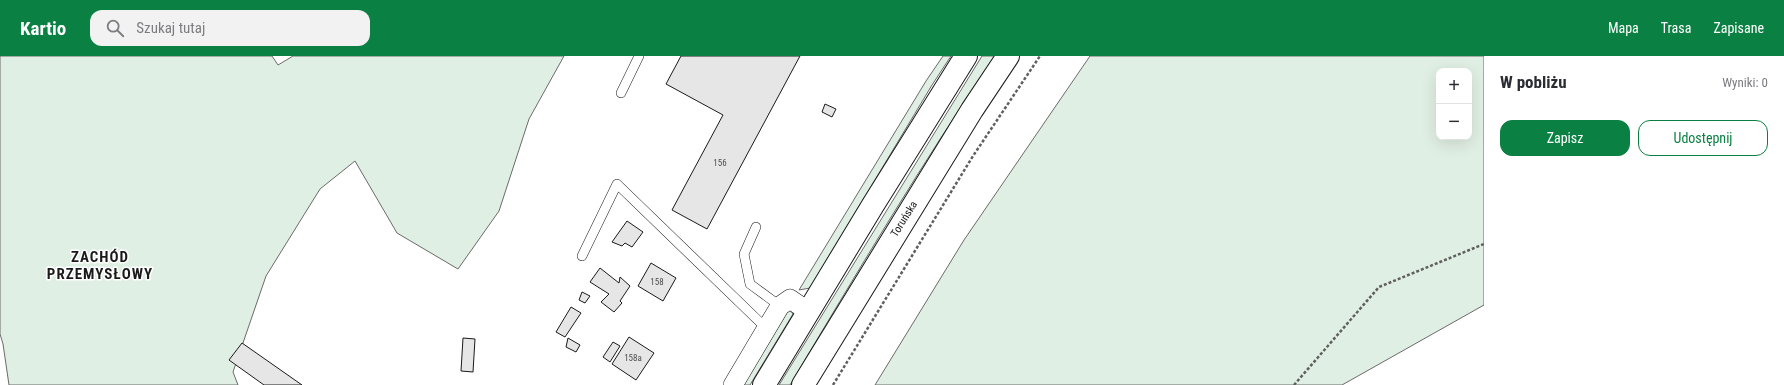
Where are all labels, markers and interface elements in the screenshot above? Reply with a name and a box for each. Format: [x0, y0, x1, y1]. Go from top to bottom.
search box [90, 10, 370, 46]
text: Kartio [20, 17, 66, 40]
icon: search [104, 17, 126, 39]
text: Szukaj tutaj [136, 19, 205, 37]
text: Mapa [1608, 20, 1639, 36]
text: Trasa [1661, 20, 1691, 36]
text: Zapisane [1713, 20, 1764, 36]
map controls [1436, 68, 1472, 140]
button: + [1436, 68, 1472, 104]
text: W pobliżu [1500, 72, 1567, 92]
text: Wyniki: 0 [1722, 75, 1768, 90]
button: − [1436, 104, 1472, 140]
button: Zapisz [1500, 120, 1630, 156]
button: Udostępnij [1638, 120, 1768, 156]
house number: 156 [713, 158, 727, 168]
street label: Toruńska [888, 199, 920, 239]
district label: ZACHÓD PRZEMYSŁOWY [47, 248, 153, 283]
house number: 158 [650, 277, 664, 287]
house number: 158a [624, 353, 642, 363]

